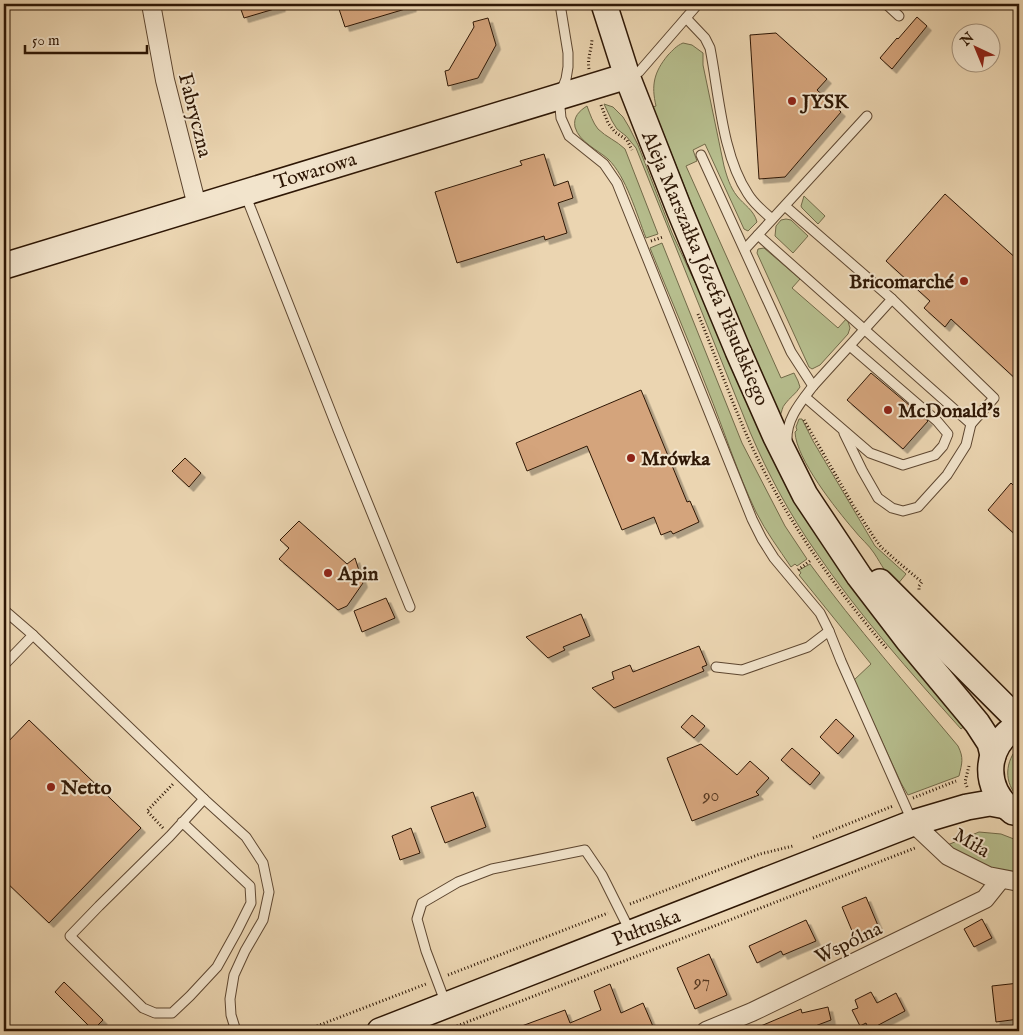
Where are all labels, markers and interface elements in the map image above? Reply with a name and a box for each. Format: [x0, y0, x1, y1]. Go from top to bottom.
scale bar [25, 22, 148, 54]
north arrow [950, 22, 1000, 72]
text: N [956, 29, 978, 51]
text: 50 m [32, 31, 60, 50]
street label: Fabryczna [172, 71, 217, 160]
place label: JYSK [799, 90, 850, 115]
marker: JYSK [786, 95, 798, 107]
street label: Aleja Marszałka Józefa Piłsudskiego [635, 127, 774, 410]
street label: Towarowa [271, 147, 360, 196]
place label: Bricomarché [849, 270, 955, 295]
marker: Bricomarché [958, 275, 970, 287]
place label: McDonald's [898, 399, 1000, 424]
marker: McDonald's [882, 404, 894, 416]
place label: Mrówka [641, 447, 710, 472]
marker: Mrówka [625, 452, 637, 464]
place label: Apin [337, 562, 379, 587]
marker: Apin [322, 567, 334, 579]
place label: Netto [60, 776, 112, 801]
marker: Netto [45, 781, 57, 793]
house number: 90 [702, 785, 719, 808]
street label: Miła [948, 823, 994, 864]
street label: Pułtuska [609, 904, 685, 953]
street label: Wspólna [811, 916, 887, 970]
house number: 97 [693, 971, 710, 994]

